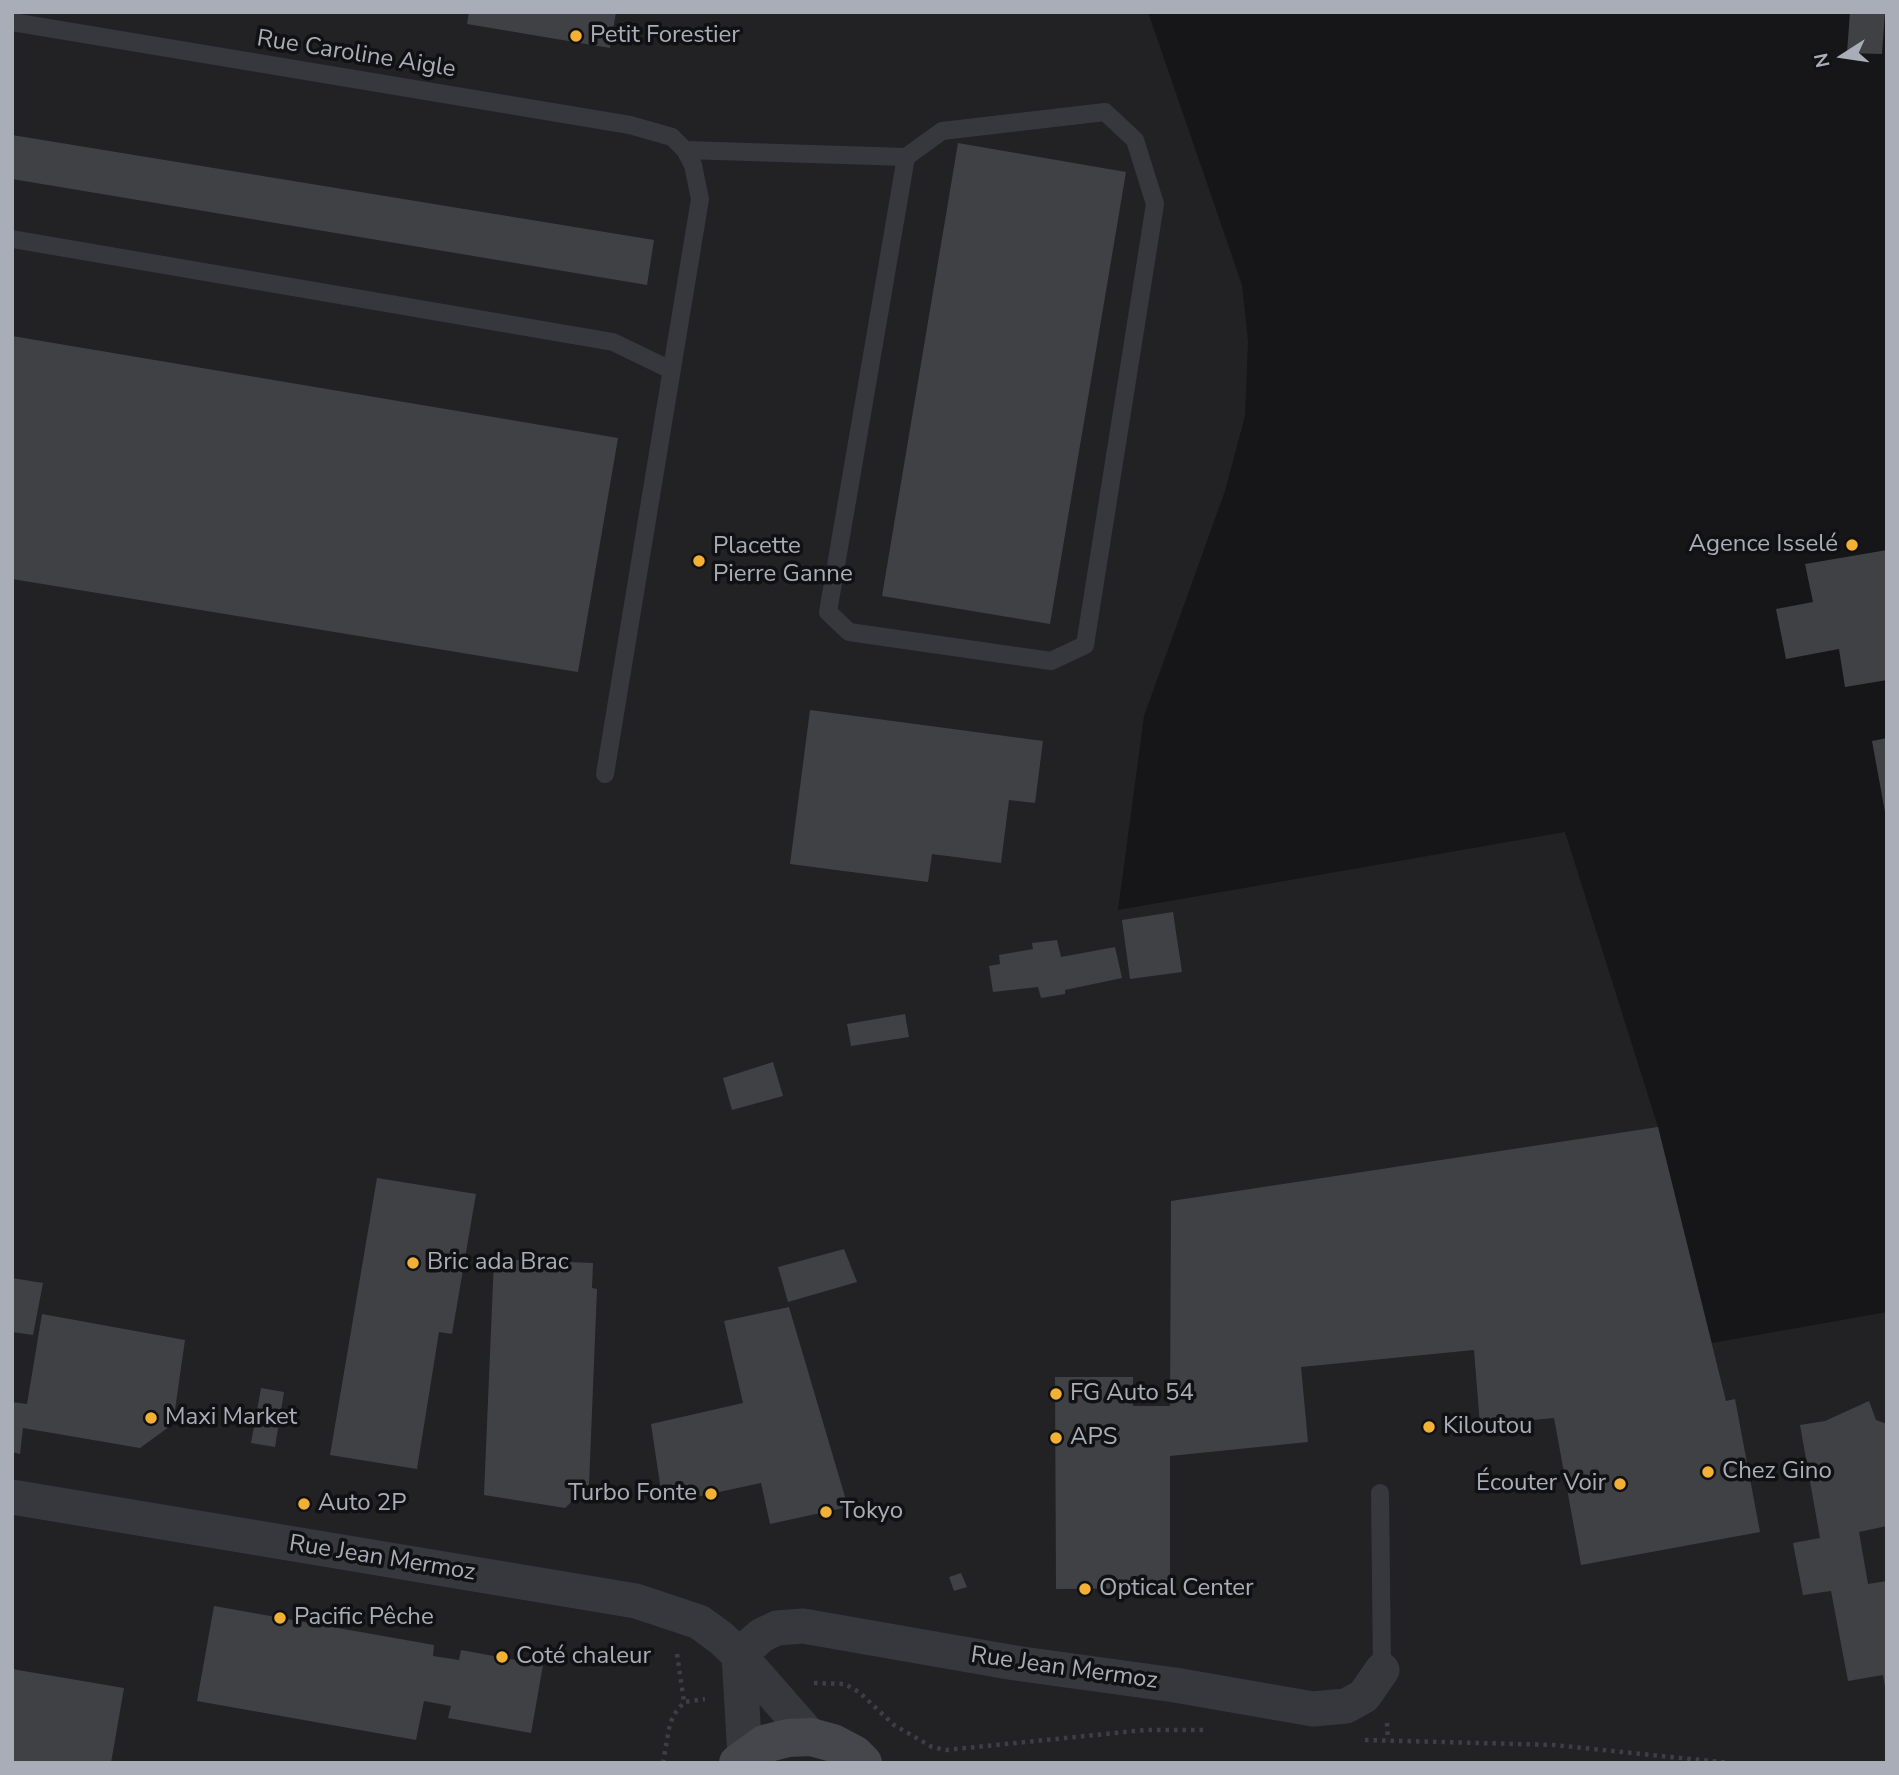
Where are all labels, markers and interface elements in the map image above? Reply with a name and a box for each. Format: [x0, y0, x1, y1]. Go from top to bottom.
north arrow [1808, 21, 1878, 91]
place label: Petit Forestier [590, 22, 740, 50]
street label: Rue Caroline Aigle [255, 25, 457, 85]
marker: Petit Forestier [568, 28, 584, 44]
text: N [1808, 51, 1837, 70]
place label: Agence Isselé [1689, 531, 1838, 559]
place label: Placette Pierre Ganne [713, 533, 853, 589]
marker: Agence Isselé [1844, 537, 1860, 553]
marker: Placette Pierre Ganne [691, 553, 707, 569]
place label: Bric ada Brac [427, 1249, 569, 1277]
marker: Bric ada Brac [405, 1255, 421, 1271]
place label: FG Auto 54 [1070, 1380, 1194, 1408]
marker: FG Auto 54 [1048, 1386, 1064, 1402]
place label: Maxi Market [165, 1404, 297, 1432]
marker: Maxi Market [143, 1410, 159, 1426]
place label: Kiloutou [1443, 1413, 1532, 1441]
marker: Kiloutou [1421, 1419, 1437, 1435]
place label: APS [1070, 1424, 1117, 1452]
marker: APS [1048, 1430, 1064, 1446]
place label: Chez Gino [1722, 1458, 1832, 1486]
marker: Chez Gino [1700, 1464, 1716, 1480]
place label: Écouter Voir [1476, 1470, 1606, 1498]
marker: Écouter Voir [1612, 1476, 1628, 1492]
place label: Turbo Fonte [568, 1480, 697, 1508]
marker: Turbo Fonte [703, 1486, 719, 1502]
place label: Auto 2P [318, 1490, 406, 1518]
marker: Auto 2P [296, 1496, 312, 1512]
place label: Tokyo [840, 1498, 903, 1526]
marker: Tokyo [818, 1504, 834, 1520]
street label: Rue Jean Mermoz [287, 1530, 477, 1588]
place label: Optical Center [1099, 1575, 1254, 1603]
marker: Optical Center [1077, 1581, 1093, 1597]
place label: Pacific Pêche [294, 1604, 434, 1632]
marker: Pacific Pêche [272, 1610, 288, 1626]
street label: Rue Jean Mermoz [969, 1642, 1159, 1696]
place label: Coté chaleur [516, 1643, 651, 1671]
marker: Coté chaleur [494, 1649, 510, 1665]

